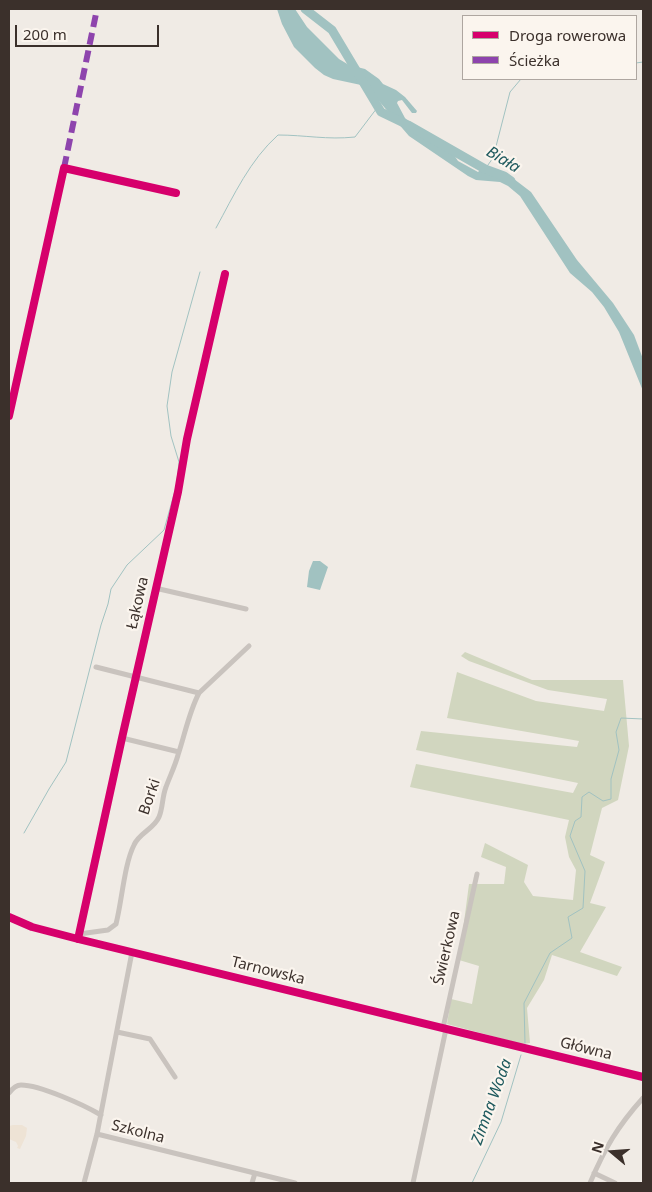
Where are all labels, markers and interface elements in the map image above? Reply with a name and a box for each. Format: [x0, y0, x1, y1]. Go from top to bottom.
scale bar [18, 15, 161, 47]
legend [462, 15, 637, 80]
text: 200 m [23, 24, 67, 44]
text: Droga rowerowa [509, 25, 626, 45]
text: Ścieżka [509, 50, 560, 70]
water label: Biała [483, 142, 523, 178]
street label: Łąkowa [123, 575, 153, 631]
street label: Borki [135, 777, 165, 817]
street label: Świerkowa [430, 909, 464, 987]
street label: Tarnowska [229, 953, 307, 989]
street label: Główna [558, 1034, 614, 1064]
water label: Zimna Woda [468, 1056, 516, 1148]
street label: Szkolna [110, 1117, 166, 1147]
north arrow [587, 1127, 637, 1177]
text: N [586, 1139, 608, 1156]

